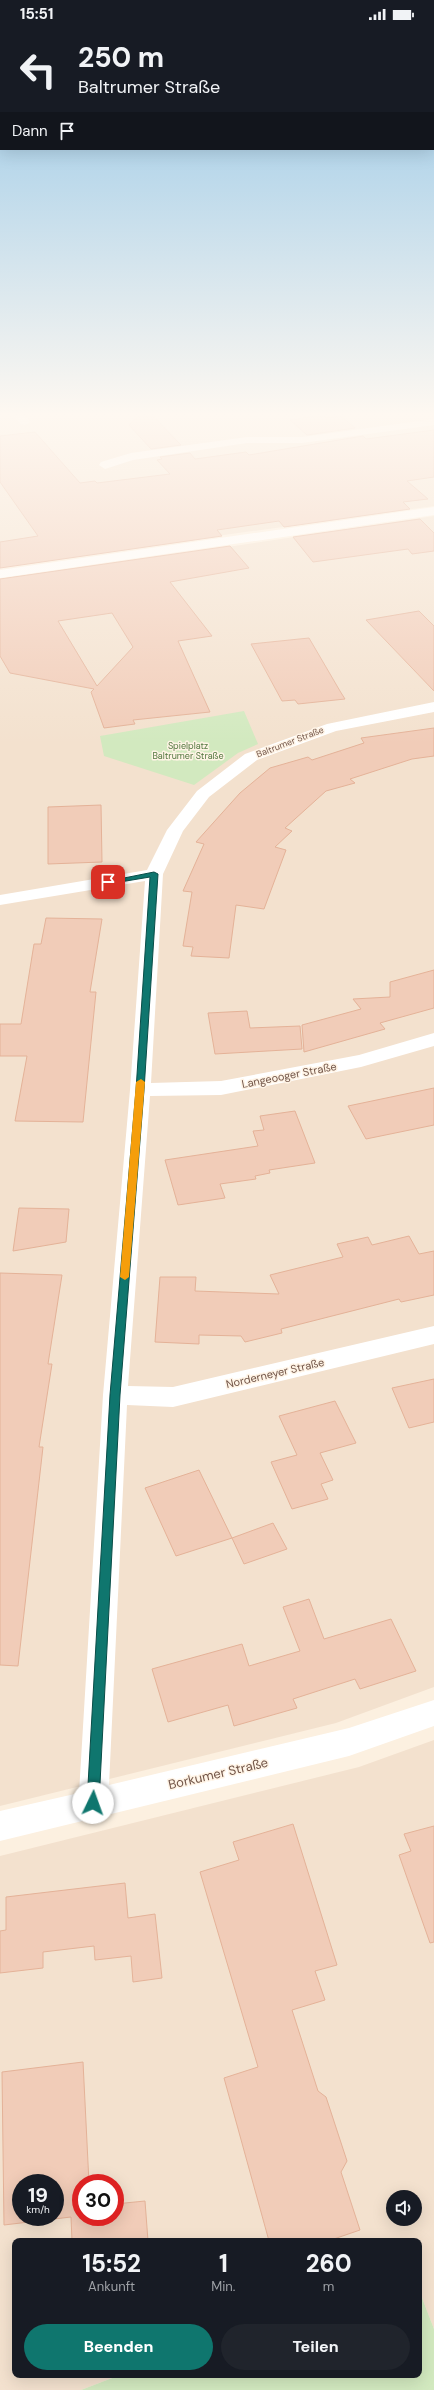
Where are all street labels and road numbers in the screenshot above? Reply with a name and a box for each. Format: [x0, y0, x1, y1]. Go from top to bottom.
street label: Baltrumer Straße [255, 724, 325, 760]
street label: Langeooger Straße [240, 1059, 338, 1091]
street label: Norderneyer Straße [224, 1355, 326, 1391]
street label: Borkumer Straße [167, 1754, 270, 1793]

